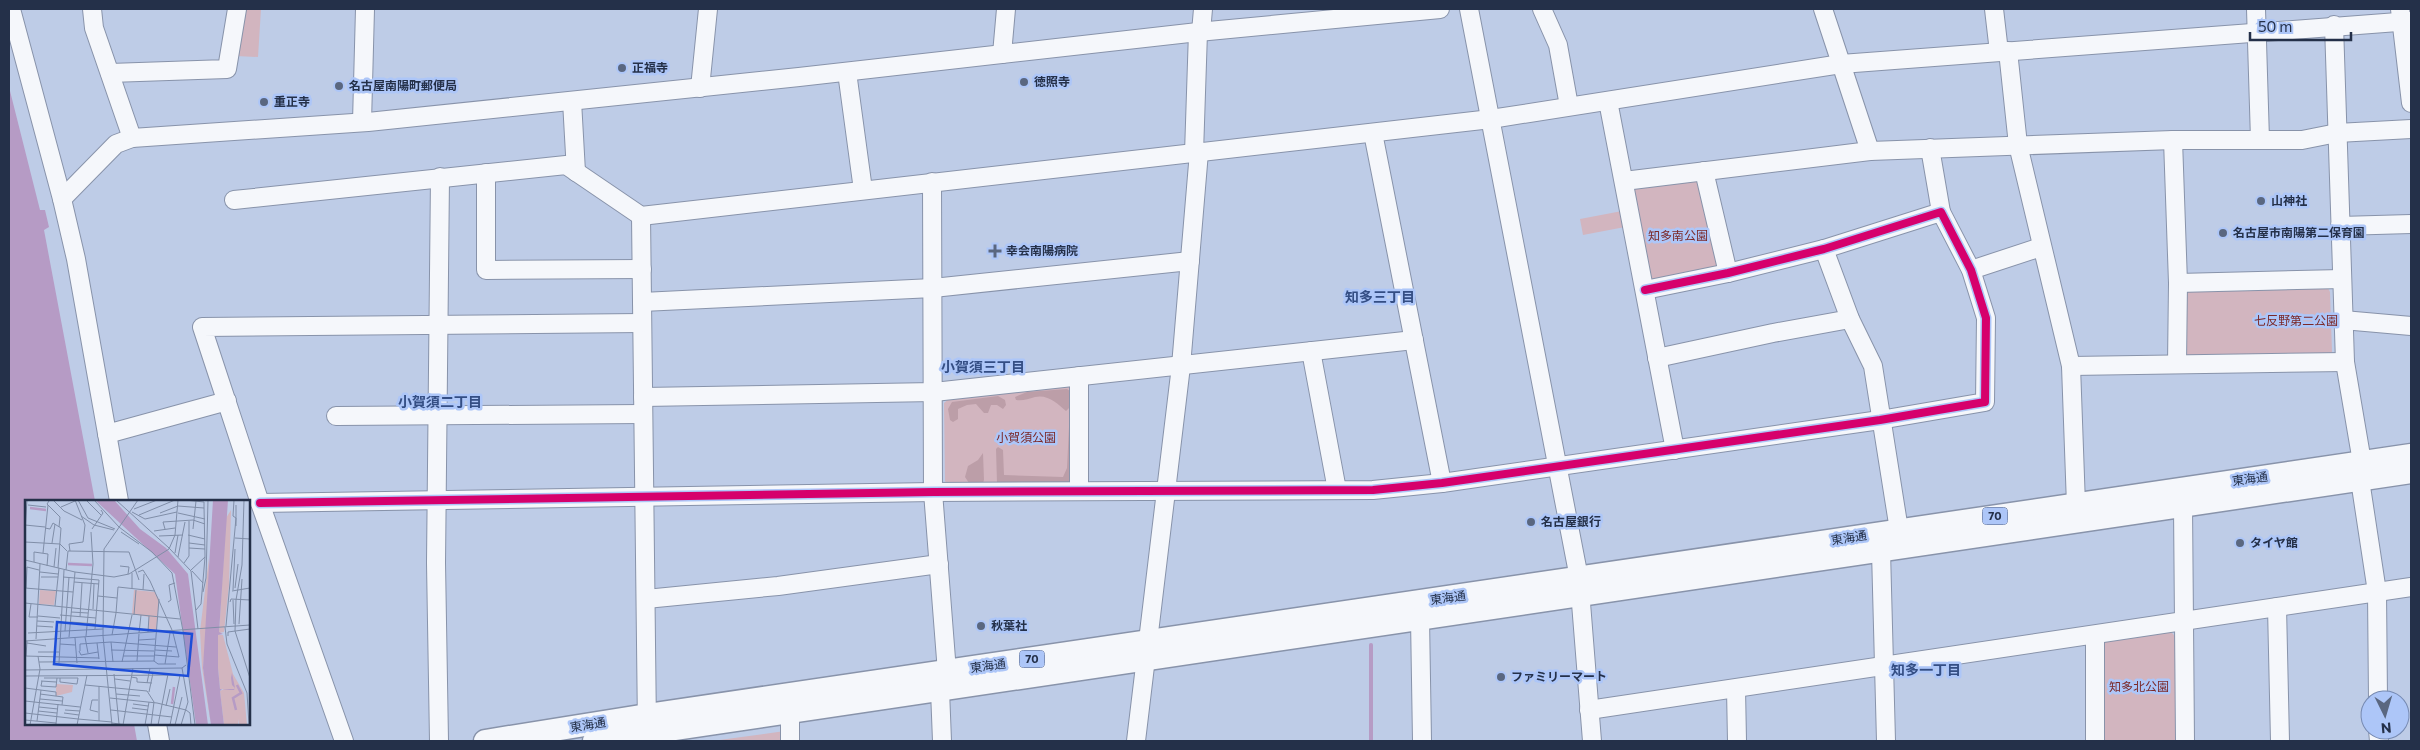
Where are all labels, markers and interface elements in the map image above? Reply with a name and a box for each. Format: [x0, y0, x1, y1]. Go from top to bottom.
scale bar [2250, 10, 2351, 42]
text: 50 m [2258, 17, 2292, 35]
place label: 正福寺 [632, 60, 668, 74]
marker: 正福寺 [616, 62, 628, 74]
place label: 徳照寺 [1034, 74, 1070, 88]
marker: 徳照寺 [1018, 76, 1030, 88]
place label: 名古屋南陽町郵便局 [349, 78, 457, 92]
marker: 名古屋南陽町郵便局 [333, 80, 345, 92]
place label: 重正寺 [274, 94, 310, 108]
marker: 重正寺 [258, 96, 270, 108]
place label: 山神社 [2271, 193, 2307, 207]
marker: 山神社 [2255, 195, 2267, 207]
place label: 名古屋市南陽第二保育園 [2233, 225, 2365, 239]
marker: 名古屋市南陽第二保育園 [2217, 227, 2229, 239]
park label: 知多南公園 [1648, 228, 1708, 242]
place label: 幸会南陽病院 [1006, 243, 1078, 257]
marker: 幸会南陽病院 [988, 244, 1002, 258]
district label: 知多三丁目 [1345, 288, 1415, 305]
park label: 七反野第二公園 [2254, 313, 2338, 327]
district label: 小賀須三丁目 [941, 358, 1025, 375]
district label: 小賀須二丁目 [398, 393, 482, 410]
park label: 小賀須公園 [996, 430, 1056, 444]
street label: 東海通 [2231, 469, 2269, 487]
inset map [25, 500, 250, 725]
road number: 70 [1982, 508, 2008, 524]
place label: 名古屋銀行 [1541, 514, 1601, 528]
marker: 名古屋銀行 [1525, 516, 1537, 528]
street label: 東海通 [1830, 527, 1868, 547]
place label: タイヤ館 [2250, 535, 2298, 549]
marker: タイヤ館 [2234, 537, 2246, 549]
street label: 東海通 [1429, 588, 1467, 606]
place label: 秋葉社 [991, 618, 1027, 632]
marker: 秋葉社 [975, 620, 987, 632]
road number: 70 [1020, 651, 1044, 668]
street label: 東海通 [969, 656, 1007, 674]
district label: 知多一丁目 [1891, 661, 1961, 678]
place label: ファミリーマート [1511, 669, 1607, 683]
marker: ファミリーマート [1495, 671, 1507, 683]
park label: 知多北公園 [2109, 679, 2169, 693]
north arrow [2360, 690, 2410, 740]
street label: 東海通 [569, 714, 607, 734]
text: N [2380, 720, 2392, 737]

